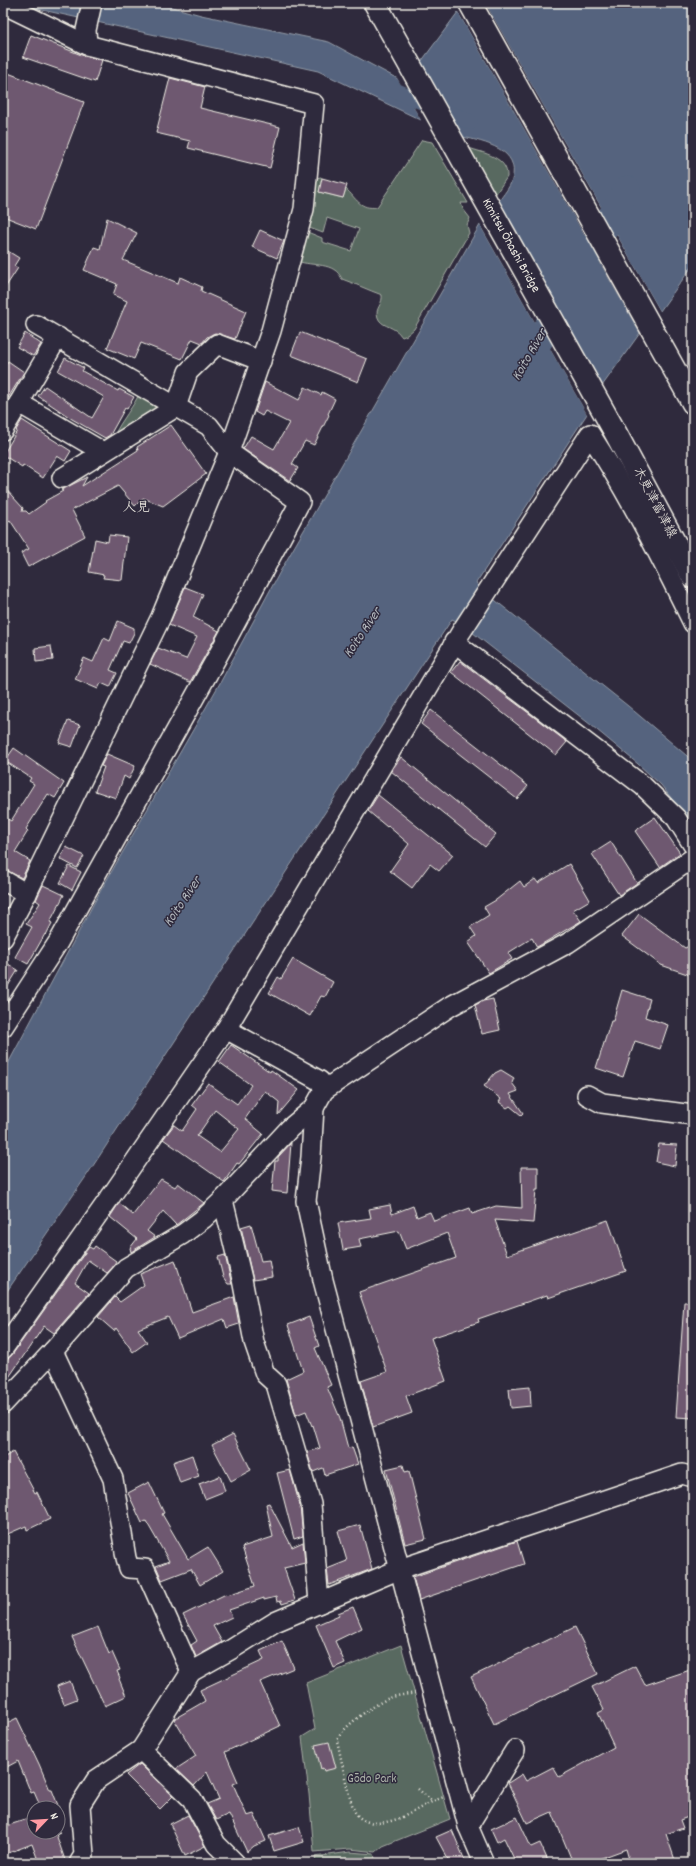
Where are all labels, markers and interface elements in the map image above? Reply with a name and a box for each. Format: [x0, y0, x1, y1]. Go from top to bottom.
street label: Kimitsu Ōhashi Bridge [477, 195, 545, 297]
water label: Koito River [507, 324, 554, 384]
street label: 木更津富津線 [627, 464, 681, 543]
district label: 人見 [122, 498, 150, 518]
water label: Koito River [339, 603, 388, 662]
water label: Koito River [159, 872, 208, 931]
park label: Gōdo Park [347, 1770, 397, 1789]
north arrow [26, 1800, 66, 1840]
text: N [45, 1811, 62, 1823]

